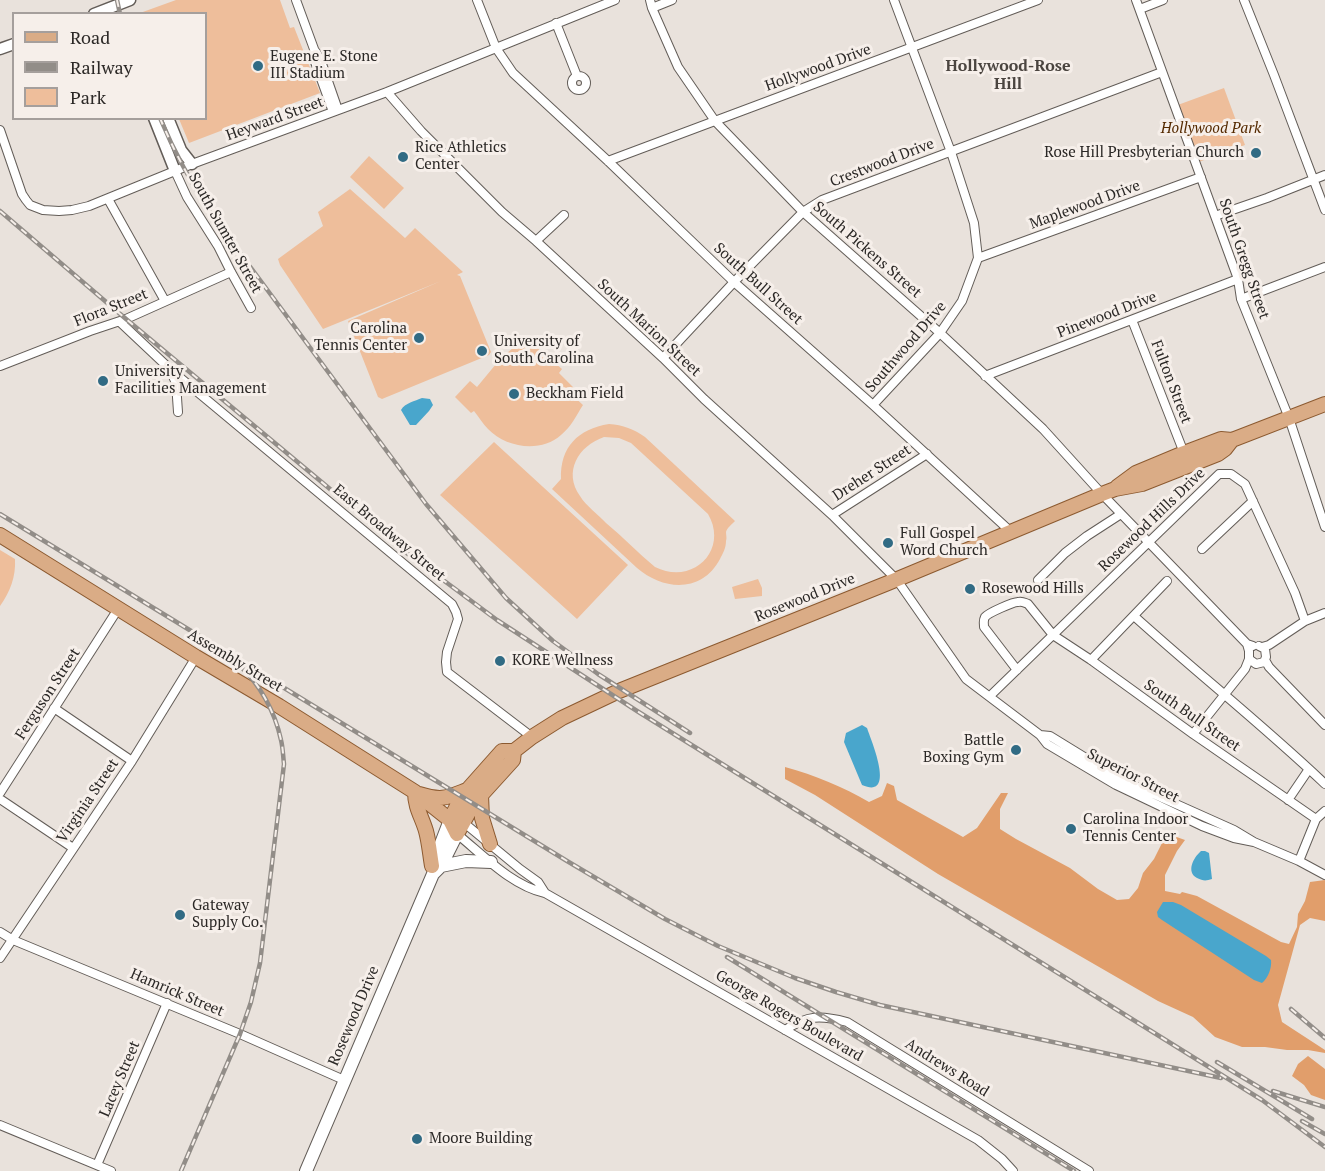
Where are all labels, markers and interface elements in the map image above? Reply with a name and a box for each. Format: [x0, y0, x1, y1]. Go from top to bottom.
legend [12, 12, 207, 120]
text: Road [70, 25, 110, 49]
street label: Hollywood Drive [763, 41, 873, 95]
place label: Eugene E. Stone III Stadium [270, 48, 378, 83]
text: Railway [70, 55, 133, 79]
district label: Hollywood-Rose Hill [945, 56, 1071, 94]
marker: Eugene E. Stone III Stadium [251, 59, 265, 73]
text: Park [70, 85, 106, 109]
street label: Heyward Street [224, 93, 326, 145]
park label: Hollywood Park [1161, 120, 1261, 138]
street label: Crestwood Drive [827, 135, 937, 191]
place label: Rice Athletics Center [415, 139, 506, 174]
place label: Rose Hill Presbyterian Church [1044, 144, 1244, 162]
marker: Rose Hill Presbyterian Church [1249, 146, 1263, 160]
marker: Rice Athletics Center [396, 150, 410, 164]
street label: South Sumter Street [184, 170, 266, 296]
street label: Maplewood Drive [1027, 177, 1143, 233]
street label: South Gregg Street [1215, 196, 1273, 322]
street label: South Pickens Street [809, 198, 925, 302]
street label: South Bull Street [710, 239, 806, 329]
street label: South Marion Street [594, 275, 704, 381]
street label: Flora Street [71, 285, 151, 331]
street label: Pinewood Drive [1055, 288, 1159, 342]
street label: Southwood Drive [862, 298, 950, 396]
place label: Carolina Tennis Center [314, 320, 407, 355]
marker: Carolina Tennis Center [412, 331, 426, 345]
place label: University of South Carolina [494, 333, 594, 368]
street label: Fulton Street [1147, 338, 1195, 426]
marker: University of South Carolina [475, 344, 489, 358]
place label: University Facilities Management [115, 363, 266, 398]
marker: University Facilities Management [96, 374, 110, 388]
place label: Beckham Field [526, 385, 624, 403]
marker: Beckham Field [507, 387, 521, 401]
street label: Dreher Street [829, 441, 915, 505]
street label: Rosewood Hills Drive [1095, 464, 1209, 576]
street label: East Broadway Street [329, 481, 449, 585]
place label: Full Gospel Word Church [900, 525, 988, 560]
marker: Full Gospel Word Church [881, 536, 895, 550]
street label: Rosewood Drive [752, 570, 858, 626]
place label: Rosewood Hills [982, 580, 1084, 598]
marker: Rosewood Hills [963, 582, 977, 596]
street label: Assembly Street [184, 626, 286, 696]
street label: Ferguson Street [12, 645, 84, 743]
place label: KORE Wellness [512, 652, 613, 670]
marker: KORE Wellness [493, 654, 507, 668]
street label: South Bull Street [1140, 676, 1244, 756]
place label: Battle Boxing Gym [923, 732, 1004, 767]
marker: Battle Boxing Gym [1009, 743, 1023, 757]
street label: Superior Street [1084, 745, 1182, 807]
street label: Virginia Street [53, 756, 123, 846]
place label: Carolina Indoor Tennis Center [1083, 811, 1188, 846]
marker: Carolina Indoor Tennis Center [1064, 822, 1078, 836]
place label: Gateway Supply Co. [192, 897, 263, 932]
marker: Gateway Supply Co. [173, 908, 187, 922]
street label: Rosewood Drive [325, 963, 383, 1069]
street label: Hamrick Street [127, 965, 227, 1021]
street label: George Rogers Boulevard [712, 966, 866, 1066]
street label: Andrews Road [902, 1035, 992, 1101]
street label: Lacey Street [96, 1038, 144, 1120]
place label: Moore Building [429, 1130, 532, 1148]
marker: Moore Building [410, 1132, 424, 1146]

